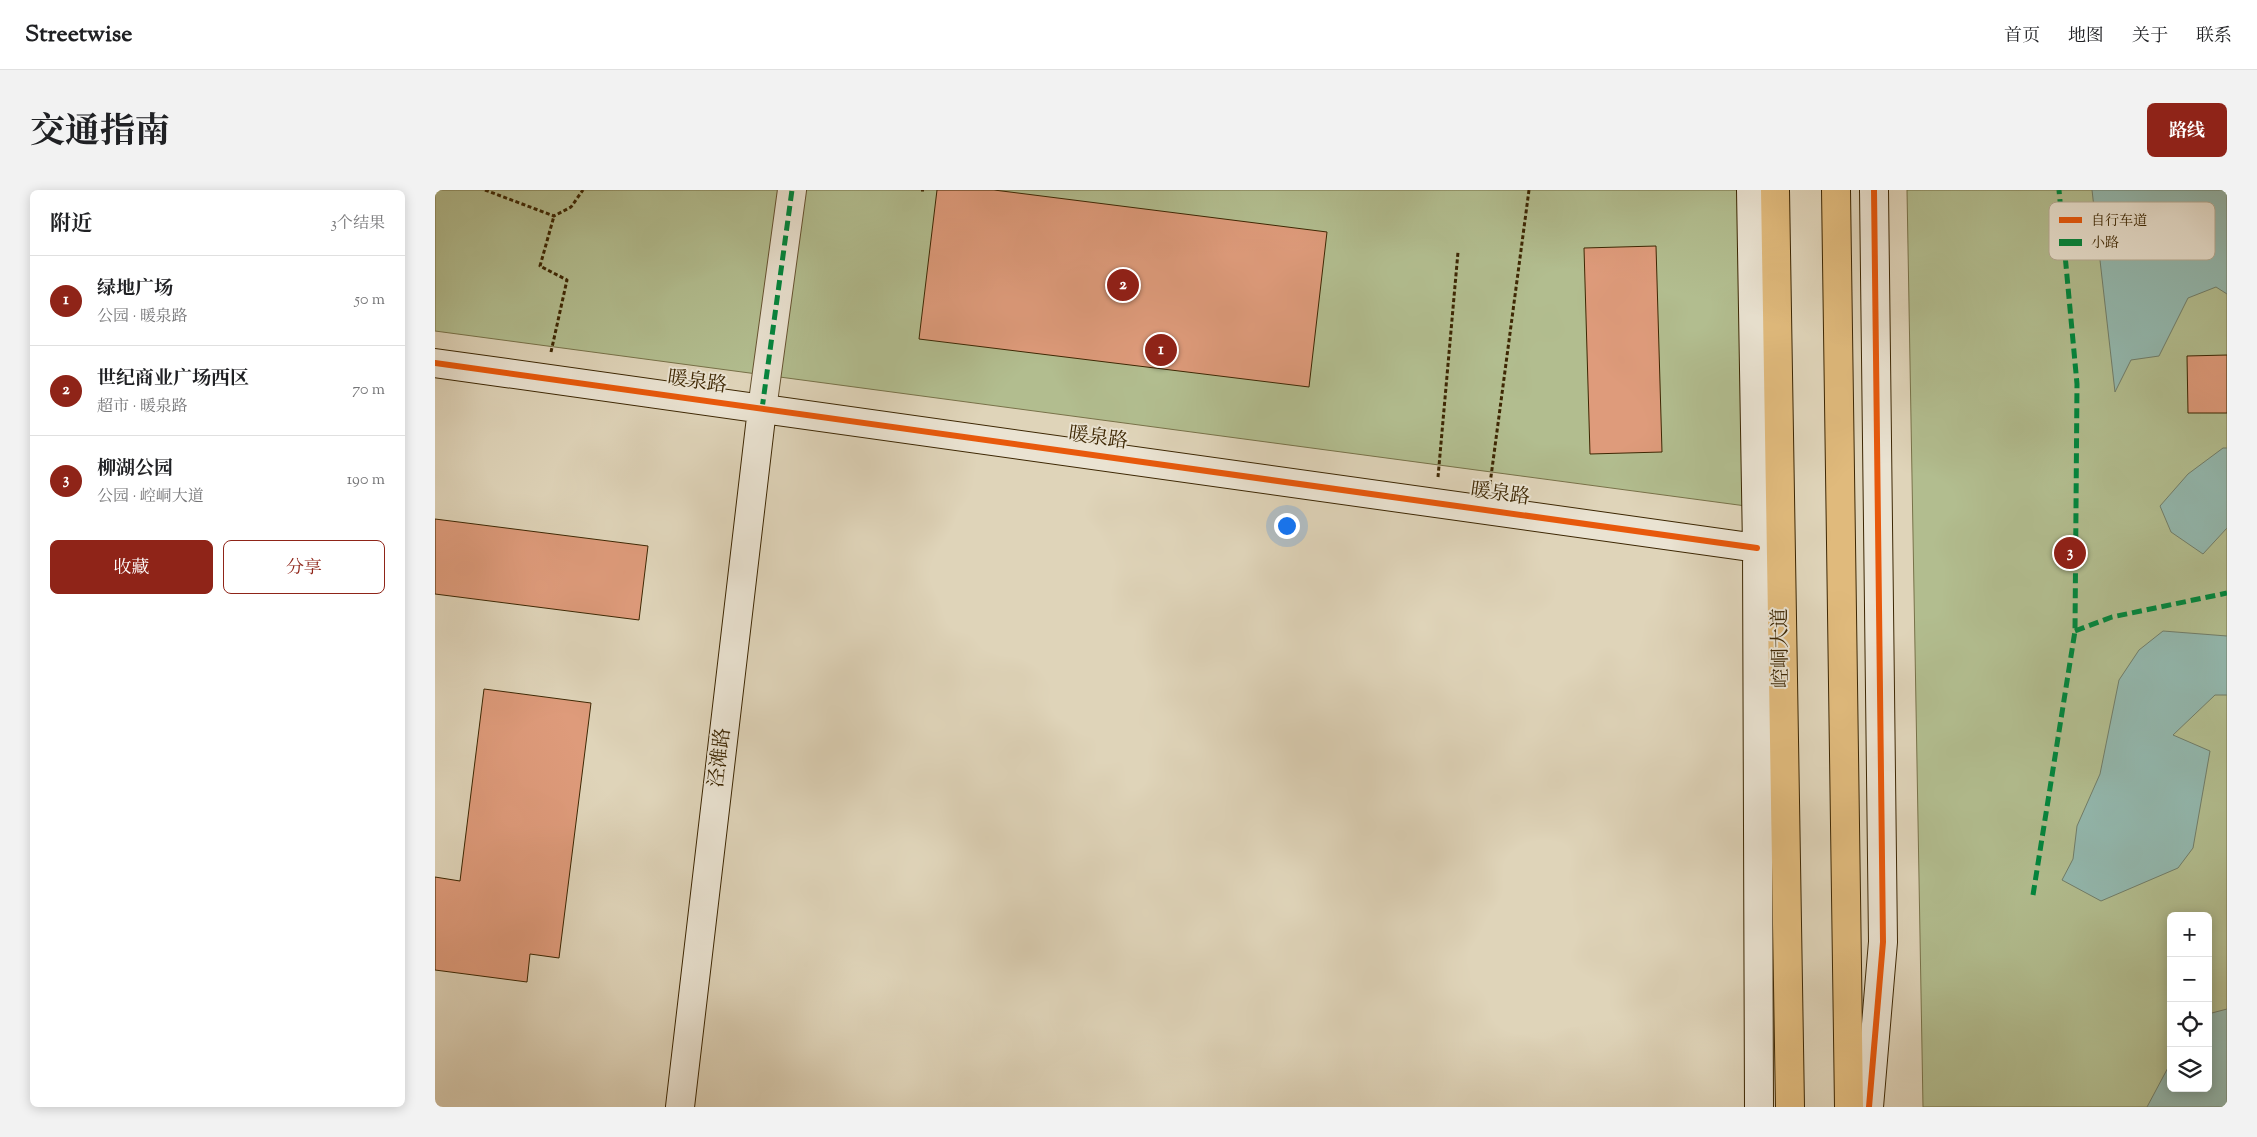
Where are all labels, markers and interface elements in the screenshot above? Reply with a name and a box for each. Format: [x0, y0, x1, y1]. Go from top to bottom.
text: Streetwise [25, 18, 132, 52]
text: 首页 [2004, 24, 2040, 50]
text: 地图 [2068, 24, 2104, 50]
text: 关于 [2132, 24, 2168, 50]
text: 联系 [2196, 24, 2232, 50]
button: 路线 [2147, 103, 2227, 157]
text: 交通指南 [30, 108, 170, 159]
legend [2049, 202, 2215, 260]
text: 附近 [50, 210, 92, 240]
text: 自行车道 [2091, 212, 2147, 232]
text: 3个结果 [331, 213, 385, 236]
text: 小路 [2091, 234, 2119, 254]
pin: 2 [1107, 266, 1139, 304]
text: 绿地广场 [97, 276, 173, 303]
text: 1 [63, 289, 69, 312]
text: 50 m [354, 289, 385, 312]
text: 公园 · 暖泉路 [97, 306, 188, 329]
pin: 1 [1145, 331, 1177, 369]
street label: 暖泉路 [665, 364, 729, 402]
text: 世纪商业广场西区 [97, 366, 249, 393]
text: 2 [62, 379, 70, 402]
text: 70 m [352, 379, 385, 402]
text: 超市 · 暖泉路 [97, 396, 188, 419]
street label: 暖泉路 [1066, 420, 1130, 458]
text: 柳湖公园 [97, 456, 173, 483]
text: 3 [63, 469, 69, 492]
text: 190 m [347, 469, 385, 492]
street label: 暖泉路 [1468, 476, 1532, 514]
text: 公园 · 崆峒大道 [97, 486, 204, 509]
your location [1274, 513, 1300, 539]
pin: 3 [2054, 534, 2086, 572]
button: 收藏 [50, 540, 213, 594]
button: 分享 [223, 540, 385, 594]
street label: 崆峒大道 [1767, 608, 1797, 688]
street label: 泾滩路 [703, 726, 739, 790]
map controls [2167, 912, 2212, 1092]
button: + [2167, 912, 2212, 957]
button: − [2167, 957, 2212, 1002]
button: locate [2167, 1002, 2212, 1047]
button: layers [2167, 1047, 2212, 1092]

